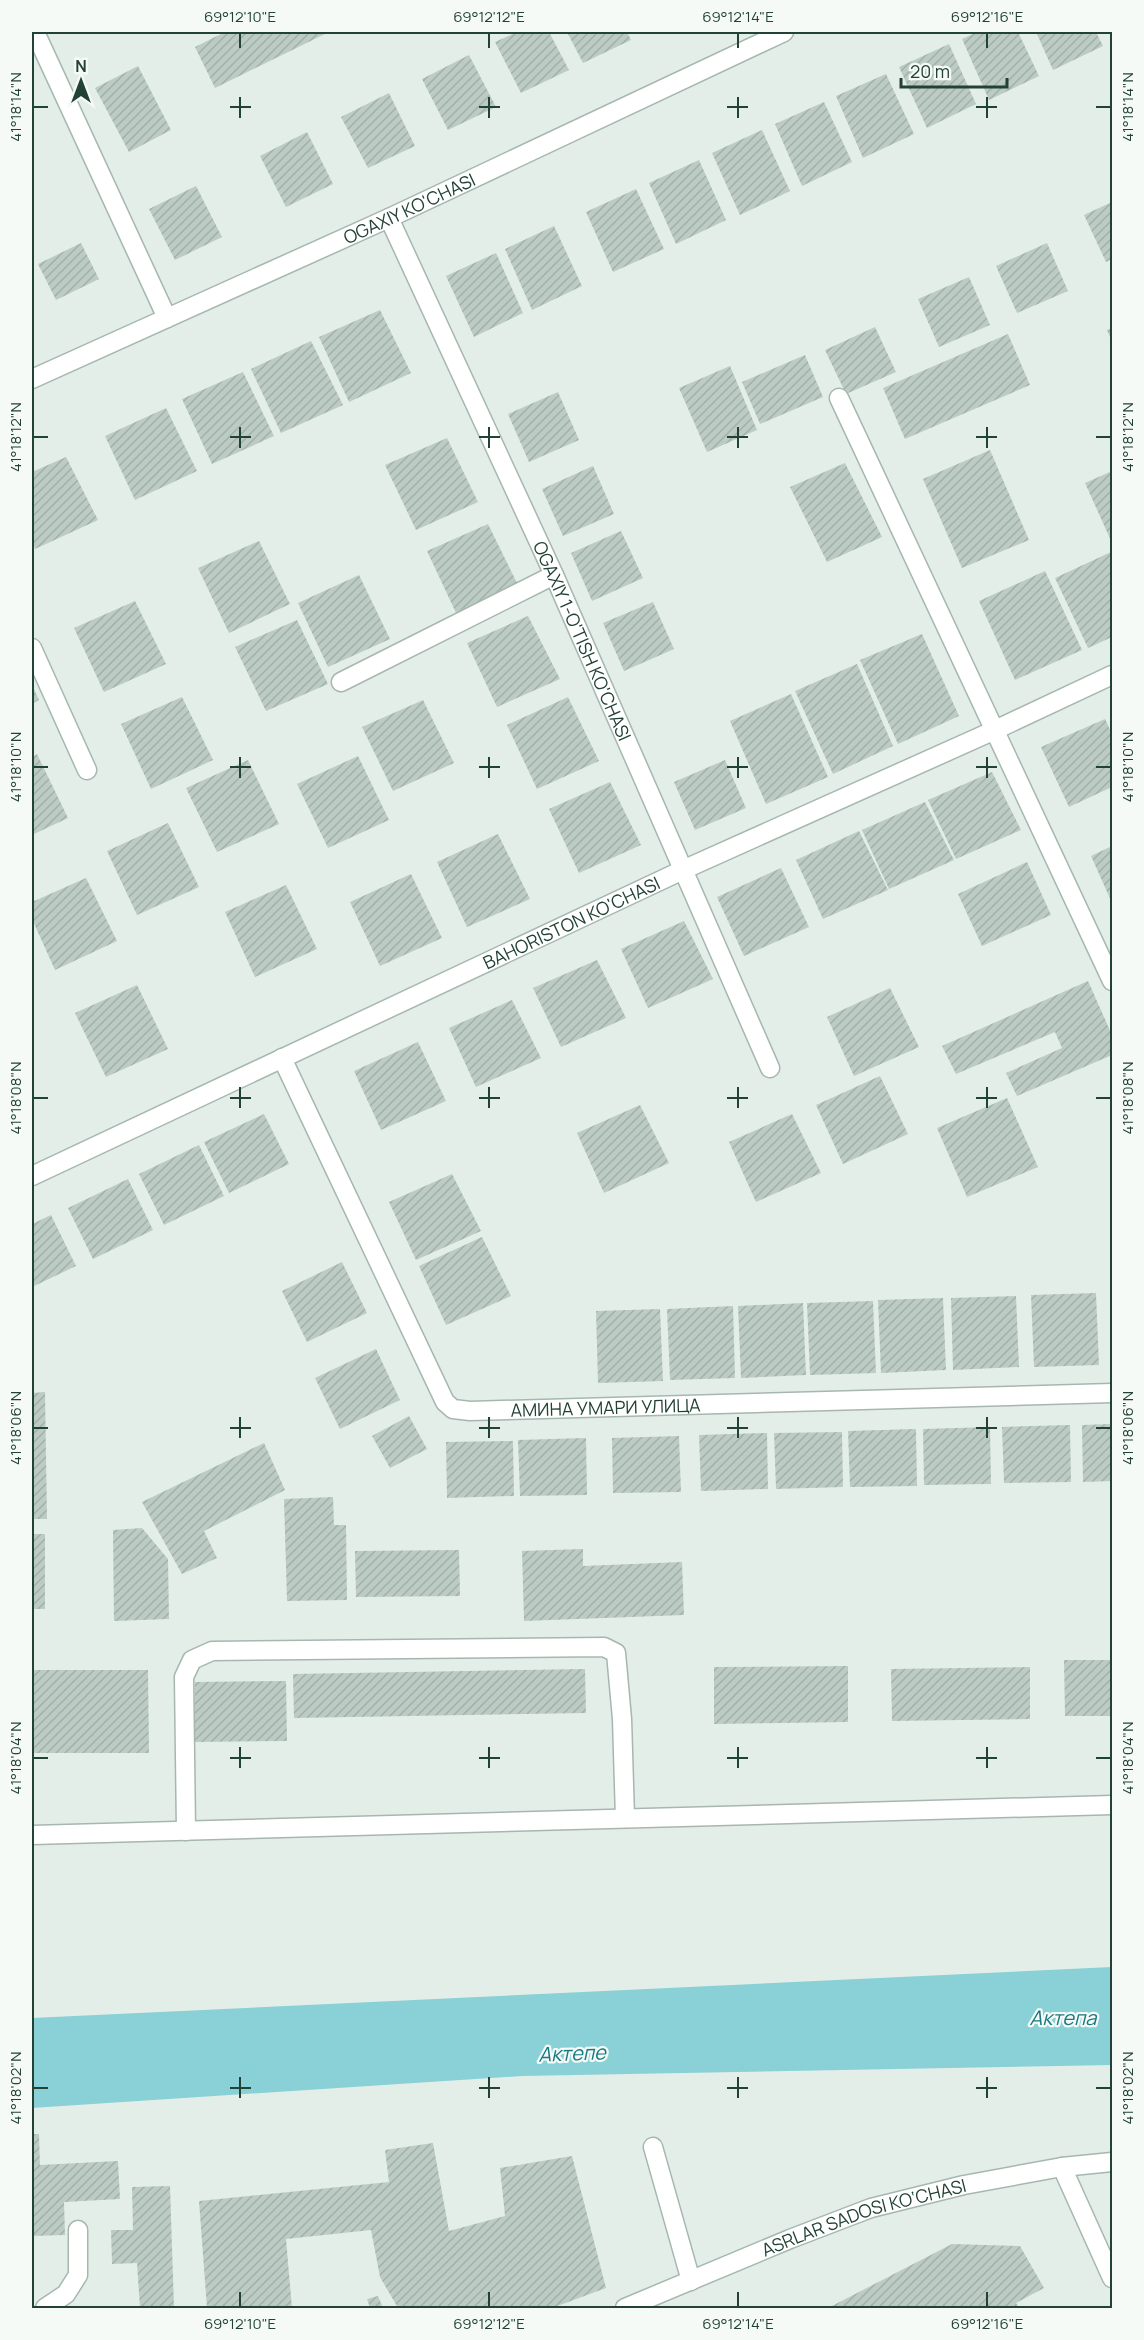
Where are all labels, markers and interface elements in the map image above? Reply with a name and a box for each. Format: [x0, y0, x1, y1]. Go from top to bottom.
text: 69°12'10"E [204, 6, 276, 27]
text: 69°12'12"E [453, 6, 525, 27]
text: 69°12'14"E [702, 6, 774, 27]
text: 69°12'16"E [951, 6, 1023, 27]
north arrow [51, 51, 111, 111]
scale bar [901, 51, 1008, 89]
text: N [75, 55, 87, 77]
text: 20 m [910, 59, 950, 83]
text: 41°18'14"N [5, 72, 26, 142]
text: 41°18'14"N [1117, 72, 1138, 142]
street label: OGAXIY KO'CHASI [339, 167, 479, 249]
text: 41°18'12"N [5, 402, 26, 472]
text: 41°18'12"N [1117, 402, 1138, 472]
street label: OGAXIY 1-O'TISH KO'CHASI [528, 537, 637, 744]
text: 41°18'10"N [5, 732, 26, 802]
text: 41°18'10"N [1117, 732, 1138, 802]
street label: BAHORISTON KO'CHASI [479, 871, 664, 974]
text: 41°18'08"N [5, 1061, 26, 1135]
text: 41°18'08"N [1117, 1061, 1138, 1135]
text: 41°18'06"N [5, 1391, 26, 1465]
text: 41°18'06"N [1117, 1391, 1138, 1465]
street label: АМИНА УМАРИ УЛИЦА [510, 1393, 701, 1422]
text: 41°18'04"N [5, 1722, 26, 1794]
text: 41°18'04"N [1117, 1722, 1138, 1794]
water label: Актепа [1030, 2004, 1097, 2031]
water label: Актепе [538, 2038, 607, 2068]
text: 41°18'02"N [5, 2051, 26, 2125]
text: 41°18'02"N [1117, 2051, 1138, 2125]
street label: ASRLAR SADOSI KO‘CHASI [758, 2173, 969, 2262]
text: 69°12'10"E [204, 2313, 276, 2334]
text: 69°12'12"E [453, 2313, 525, 2334]
text: 69°12'14"E [702, 2313, 774, 2334]
text: 69°12'16"E [951, 2313, 1023, 2334]

